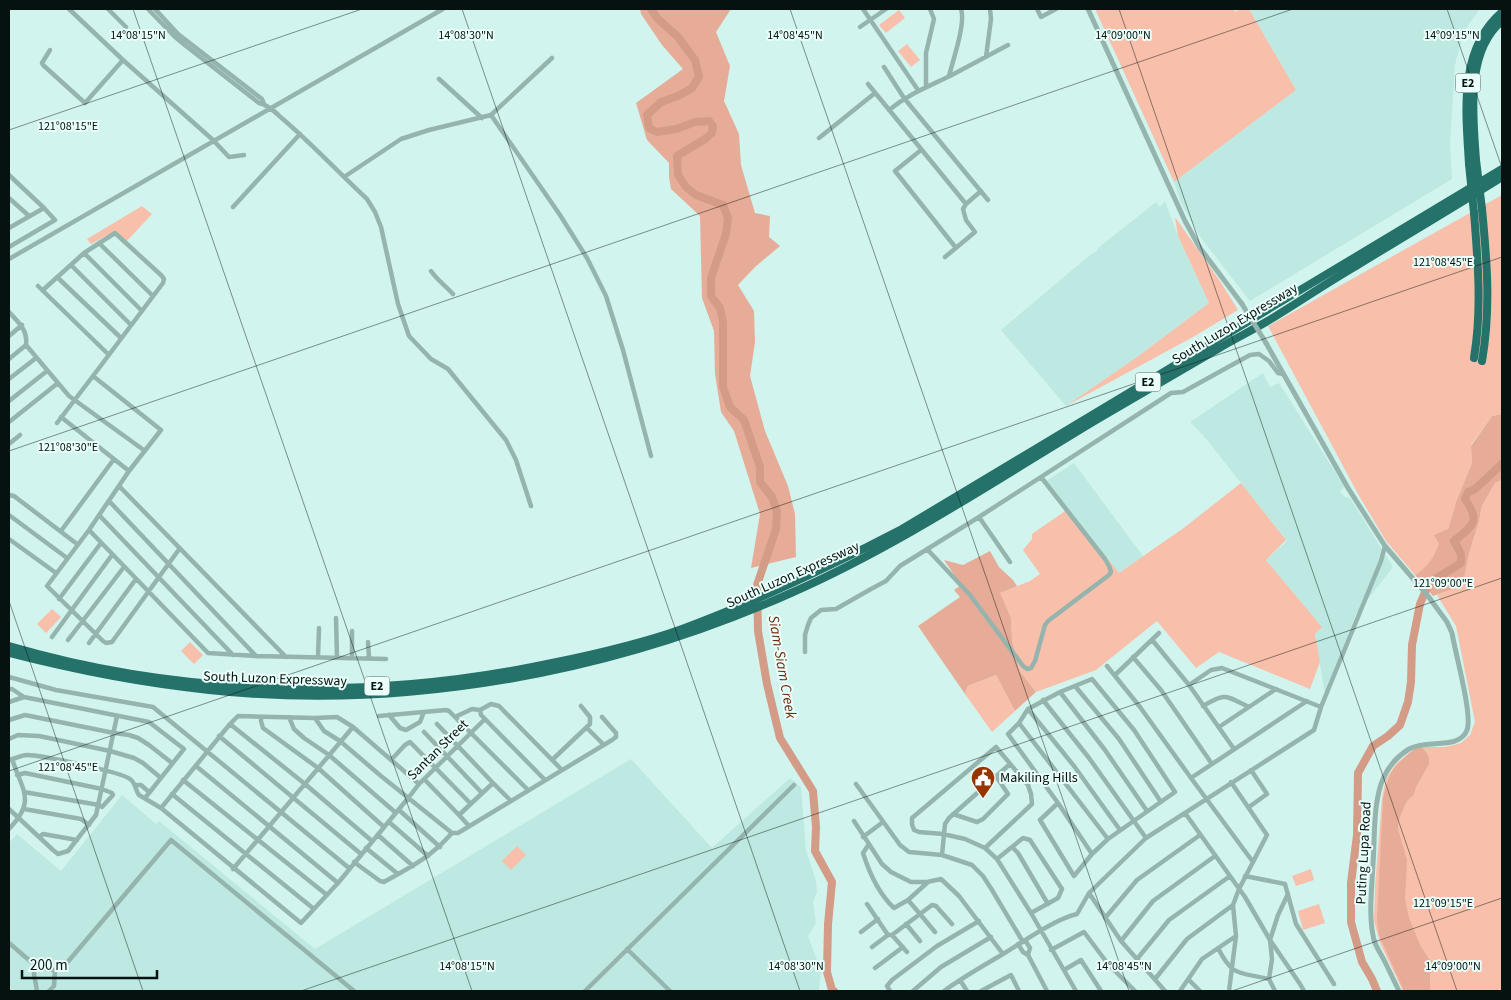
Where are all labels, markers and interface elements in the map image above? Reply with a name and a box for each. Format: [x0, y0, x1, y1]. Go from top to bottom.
text: 14°08'15"N [110, 27, 166, 44]
text: 14°08'30"N [438, 27, 494, 44]
text: 14°08'45"N [767, 27, 823, 44]
text: 14°09'00"N [1095, 27, 1151, 44]
text: 14°09'15"N [1424, 27, 1480, 44]
road number: E2 [1456, 74, 1480, 92]
text: 121°08'15"E [38, 118, 98, 135]
text: 121°08'45"E [1413, 254, 1473, 271]
street label: South Luzon Expressway [1168, 278, 1302, 370]
road number: E2 [1136, 372, 1160, 392]
text: 121°08'30"E [38, 439, 98, 456]
street label: South Luzon Expressway [723, 536, 863, 613]
text: 121°09'00"E [1413, 575, 1473, 592]
water label: Siam-Siam Creek [763, 614, 802, 721]
street label: South Luzon Expressway [203, 666, 348, 692]
road number: E2 [364, 676, 390, 696]
street label: Santan Street [403, 715, 473, 785]
text: 121°08'45"E [38, 759, 98, 776]
public building icon: Makiling Hills [970, 765, 996, 799]
place label: Makiling Hills [1000, 768, 1078, 788]
street label: Puting Lupa Road [1351, 801, 1377, 905]
text: 121°09'15"E [1413, 895, 1473, 912]
scale bar [22, 948, 158, 980]
text: 200 m [30, 955, 68, 976]
text: 14°08'15"N [439, 958, 495, 975]
text: 14°08'30"N [768, 958, 824, 975]
text: 14°08'45"N [1096, 958, 1152, 975]
text: 14°09'00"N [1425, 958, 1481, 975]

